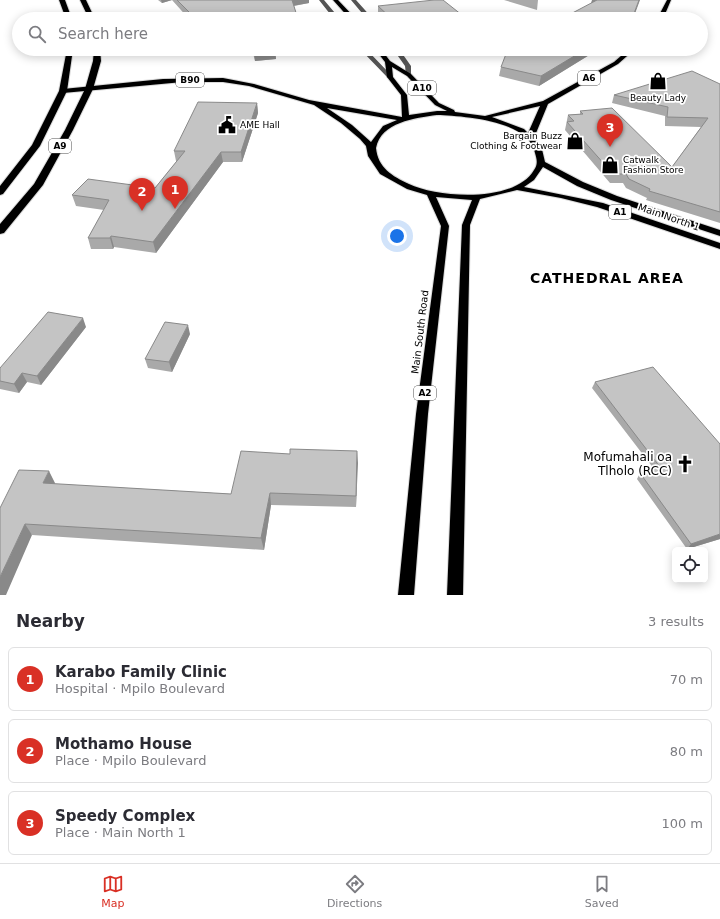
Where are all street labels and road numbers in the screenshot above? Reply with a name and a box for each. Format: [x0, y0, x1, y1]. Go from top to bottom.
road number: A6 [578, 71, 600, 85]
road number: B90 [176, 73, 204, 87]
road number: A10 [408, 81, 436, 95]
road number: A9 [49, 139, 71, 153]
street label: Main North 1 [637, 201, 701, 233]
road number: A1 [609, 205, 631, 219]
street label: Main South Road [409, 289, 431, 375]
road number: A2 [414, 386, 436, 400]

